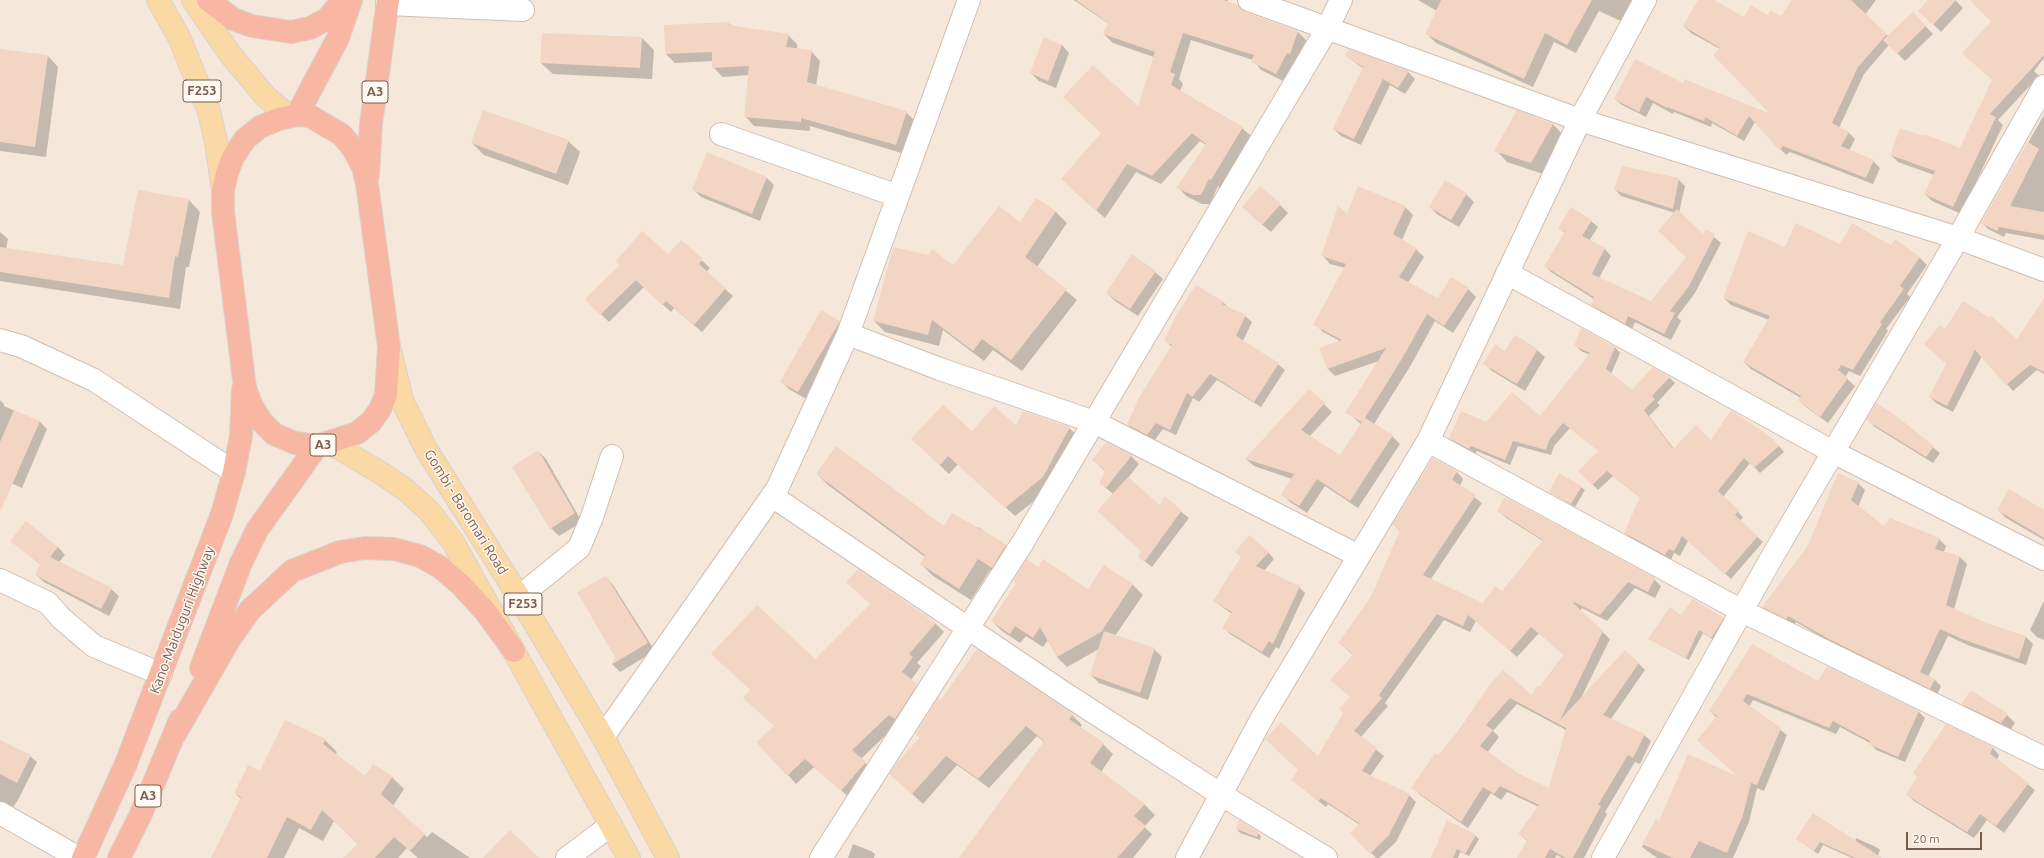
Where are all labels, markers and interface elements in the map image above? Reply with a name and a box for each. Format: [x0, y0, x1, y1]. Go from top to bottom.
road number: F253 [183, 80, 221, 102]
road number: A3 [362, 81, 388, 103]
road number: A3 [310, 434, 336, 456]
street label: Gombi - Baromari Road [421, 446, 511, 578]
street label: Kano-Maiduguri Highway [146, 544, 218, 696]
road number: F253 [504, 593, 542, 615]
road number: A3 [135, 785, 161, 807]
scale bar [1908, 824, 1984, 850]
text: 20 m [1913, 832, 1940, 845]

